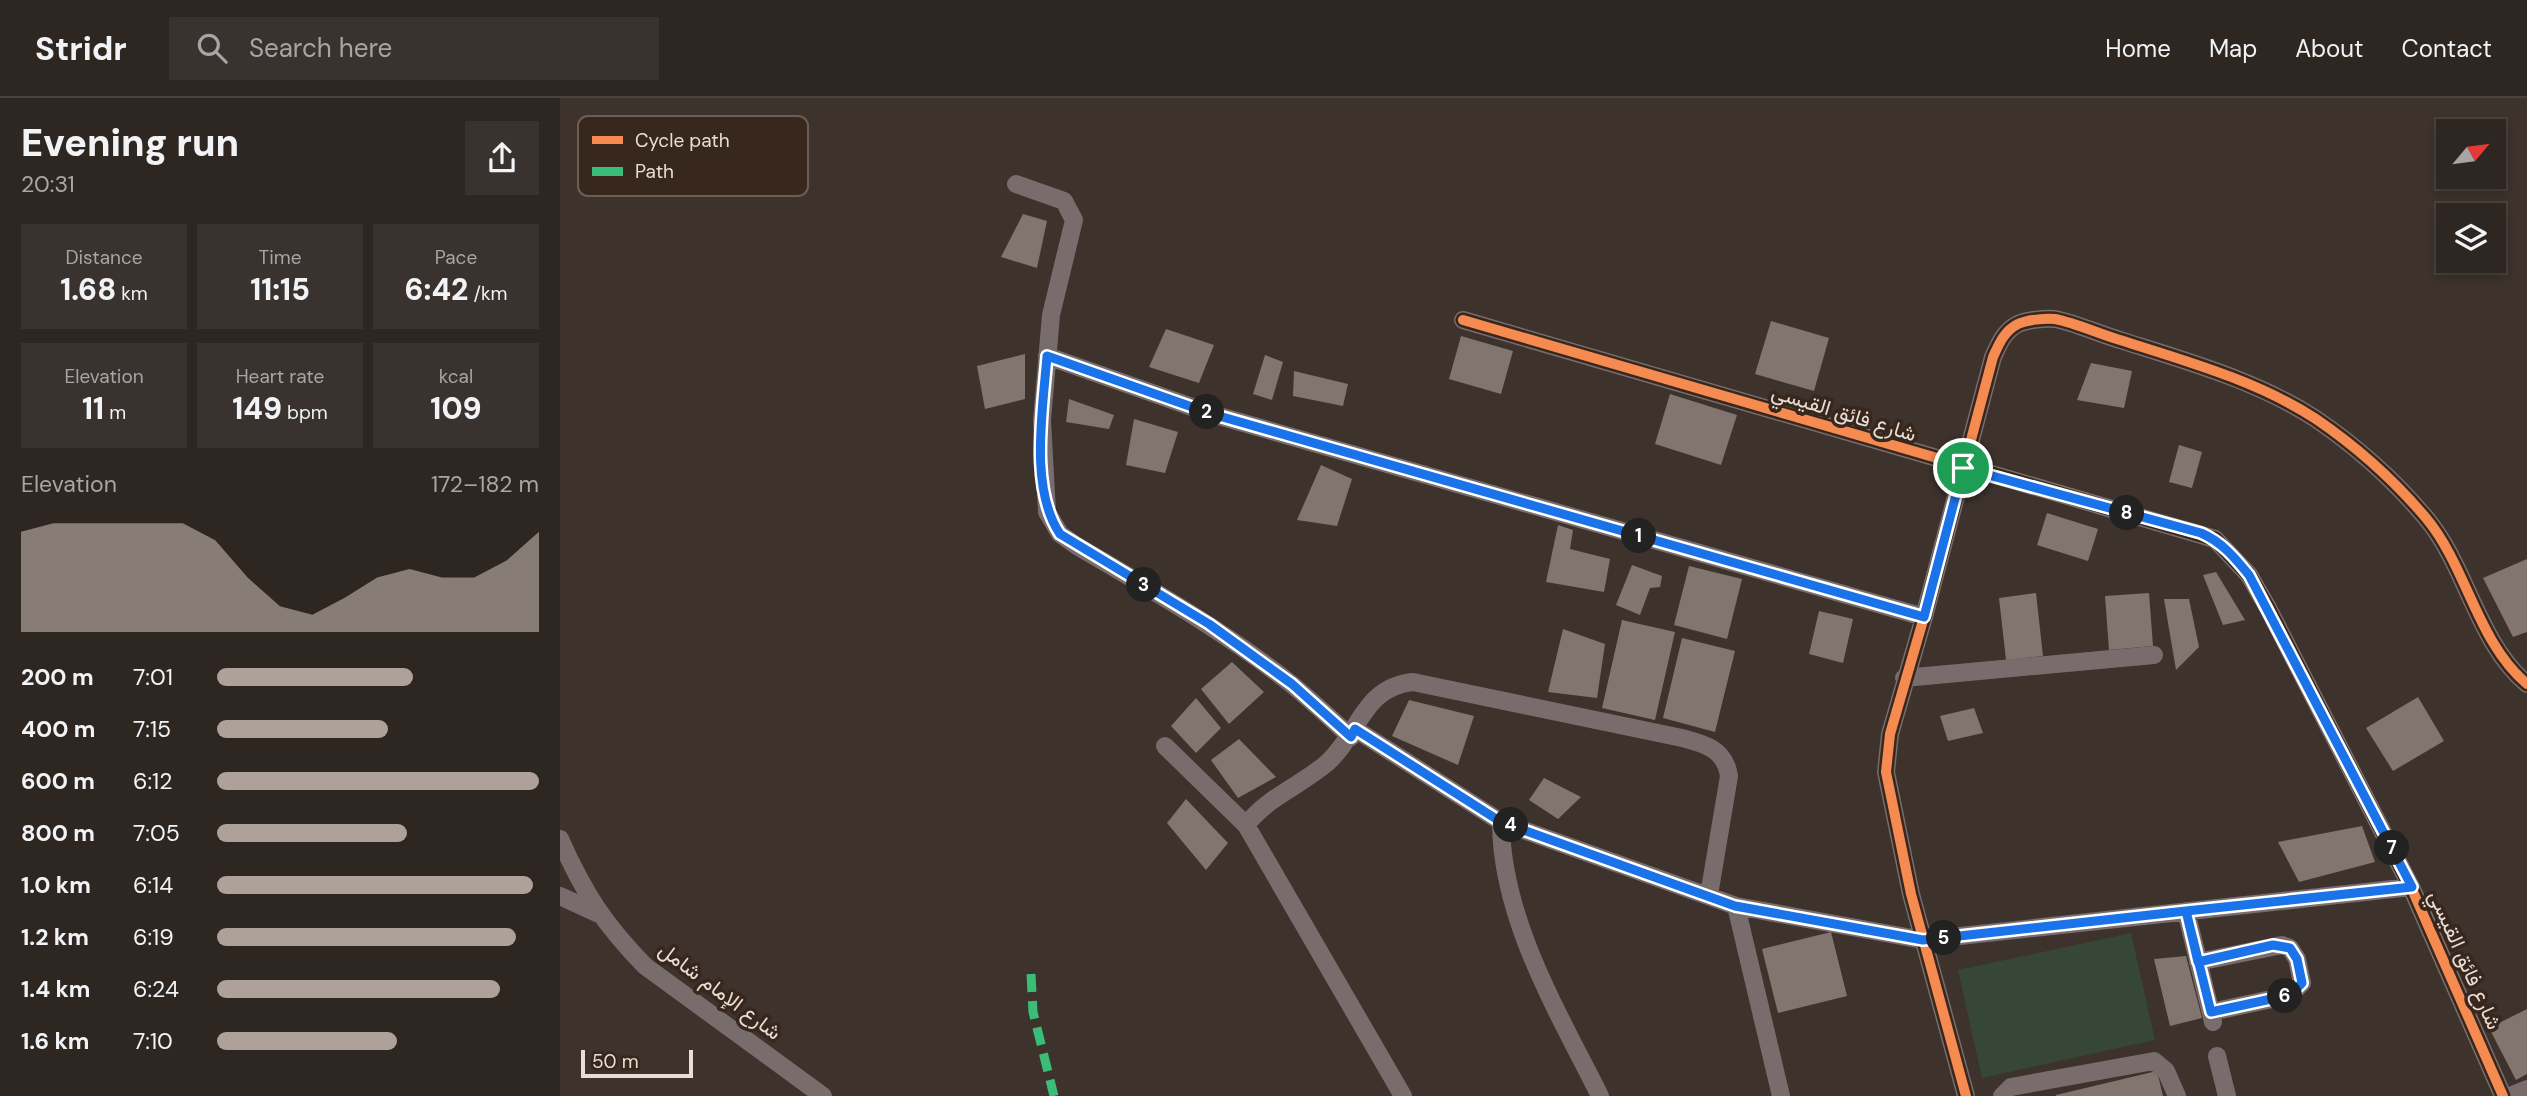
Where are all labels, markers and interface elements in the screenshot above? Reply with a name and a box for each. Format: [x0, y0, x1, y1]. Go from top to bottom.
search box [169, 17, 659, 80]
text: Stridr [35, 27, 127, 70]
icon: search [193, 29, 231, 67]
text: Search here [249, 31, 392, 65]
text: Home [2105, 33, 2171, 64]
text: Map [2209, 33, 2257, 64]
text: About [2295, 33, 2364, 64]
text: Contact [2402, 33, 2492, 64]
legend [578, 116, 808, 196]
text: Evening run [21, 118, 239, 168]
north arrow [2436, 119, 2506, 189]
map controls [2436, 119, 2506, 273]
button: share [465, 121, 539, 195]
text: Cycle path [635, 128, 730, 153]
text: Path [635, 159, 674, 184]
text: 20:31 [21, 169, 75, 199]
button: layers [2436, 203, 2506, 273]
text: Distance [65, 245, 143, 270]
text: Time [259, 245, 301, 270]
text: Pace [435, 245, 477, 270]
text: 1.68 [60, 270, 116, 309]
text: 11:15 [250, 270, 310, 309]
text: 6:42 [405, 270, 468, 309]
text: km [116, 281, 148, 306]
text: /km [468, 281, 507, 306]
text: Elevation [64, 364, 144, 389]
text: Heart rate [236, 364, 324, 389]
text: kcal [439, 364, 473, 389]
street label: شارع فائق القيسي [1767, 378, 1920, 451]
text: 11 [82, 389, 104, 428]
text: 149 [232, 389, 282, 428]
text: 109 [430, 389, 482, 428]
pin: 2 [1190, 394, 1224, 430]
text: 2 [1201, 399, 1212, 424]
text: m [104, 400, 126, 425]
text: bpm [282, 400, 328, 425]
pin [1933, 438, 1993, 498]
icon: arrive [1944, 449, 1982, 487]
text: Elevation [21, 469, 117, 499]
text: 172–182 m [431, 469, 539, 499]
pin: 8 [2110, 496, 2144, 530]
text: 8 [2120, 500, 2133, 525]
pin: 1 [1622, 518, 1656, 554]
text: 1 [1635, 523, 1642, 548]
pin: 3 [1126, 568, 1162, 602]
text: 3 [1138, 572, 1149, 597]
text: 200 m [21, 662, 94, 692]
text: 7:01 [133, 662, 173, 692]
text: 400 m [21, 714, 95, 744]
text: 7:15 [133, 714, 171, 744]
text: 600 m [21, 766, 95, 796]
text: 6:12 [133, 766, 173, 796]
pin: 4 [1494, 808, 1528, 842]
text: 4 [1504, 812, 1517, 837]
text: 800 m [21, 818, 95, 848]
text: 7:05 [133, 818, 180, 848]
pin: 7 [2374, 830, 2410, 866]
text: 7 [2386, 835, 2397, 860]
text: 1.0 km [21, 870, 91, 900]
text: 6:14 [133, 870, 173, 900]
street label: شارع فائق القيسي [2419, 886, 2508, 1035]
pin: 5 [1926, 920, 1962, 956]
text: 1.2 km [21, 922, 89, 952]
text: 6:19 [133, 922, 174, 952]
text: 5 [1938, 925, 1949, 950]
street label: شارع الإمام شامل [653, 936, 787, 1046]
text: 1.4 km [21, 974, 90, 1004]
text: 6:24 [133, 974, 179, 1004]
pin: 6 [2268, 978, 2302, 1014]
text: 6 [2278, 983, 2291, 1008]
text: 1.6 km [21, 1026, 89, 1056]
text: 7:10 [133, 1026, 173, 1056]
scale bar [581, 1047, 693, 1079]
text: 50 m [592, 1049, 639, 1074]

